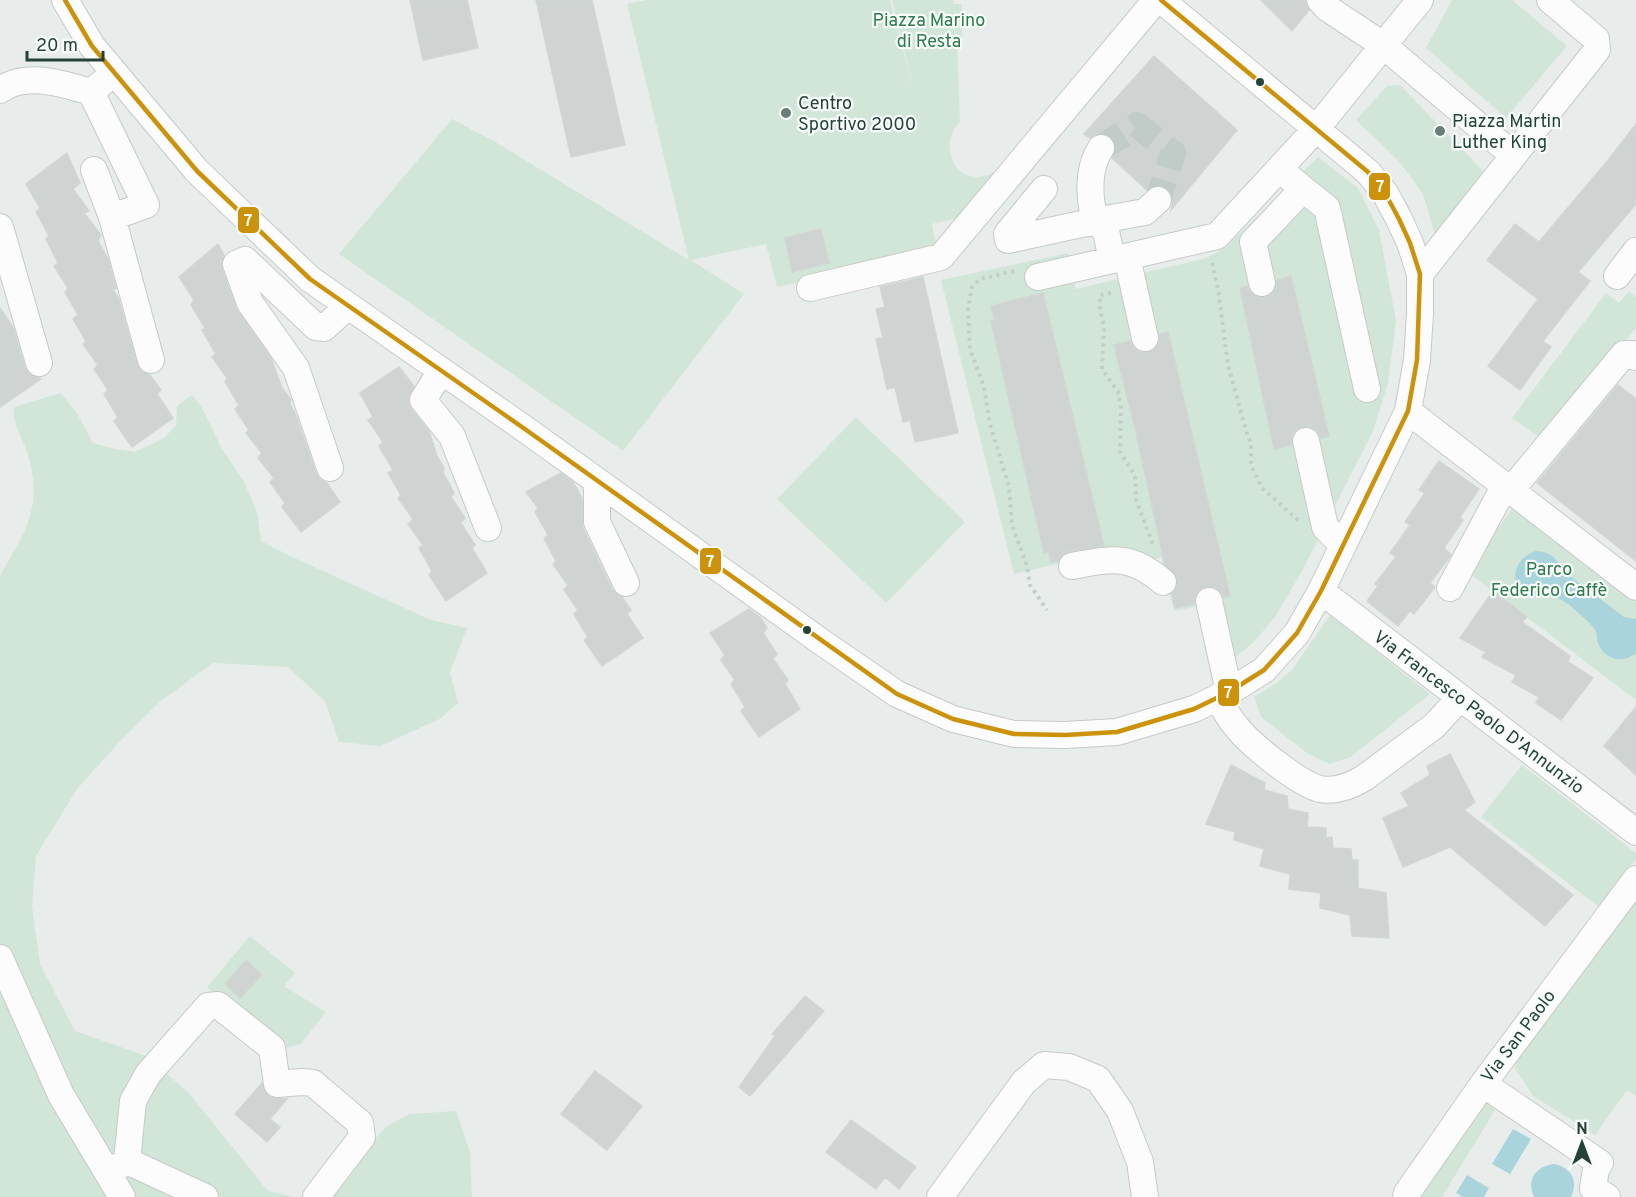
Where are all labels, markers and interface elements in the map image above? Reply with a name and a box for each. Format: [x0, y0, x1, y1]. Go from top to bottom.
park label: Piazza Marino di Resta [873, 10, 985, 54]
scale bar [27, 24, 104, 62]
text: 20 m [36, 35, 78, 58]
unlabelled marker [1254, 76, 1266, 88]
place label: Centro Sportivo 2000 [798, 93, 916, 137]
marker: Centro Sportivo 2000 [779, 106, 793, 120]
place label: Piazza Martin Luther King [1452, 111, 1561, 155]
marker: Piazza Martin Luther King [1433, 124, 1447, 138]
line badge: 7 [1368, 172, 1391, 201]
text: 7 [1376, 178, 1384, 198]
line badge: 7 [237, 206, 260, 234]
text: 7 [244, 212, 252, 232]
line badge: 7 [699, 547, 722, 575]
text: 7 [706, 553, 714, 573]
park label: Parco Federico Caffè [1491, 559, 1607, 603]
unlabelled marker [801, 624, 813, 636]
street label: Via Francesco Paolo D'Annunzio [1368, 626, 1588, 800]
line badge: 7 [1217, 678, 1240, 707]
text: 7 [1224, 684, 1232, 704]
street label: Via San Paolo [1477, 986, 1562, 1088]
north arrow [1552, 1113, 1612, 1173]
text: N [1576, 1120, 1588, 1140]

